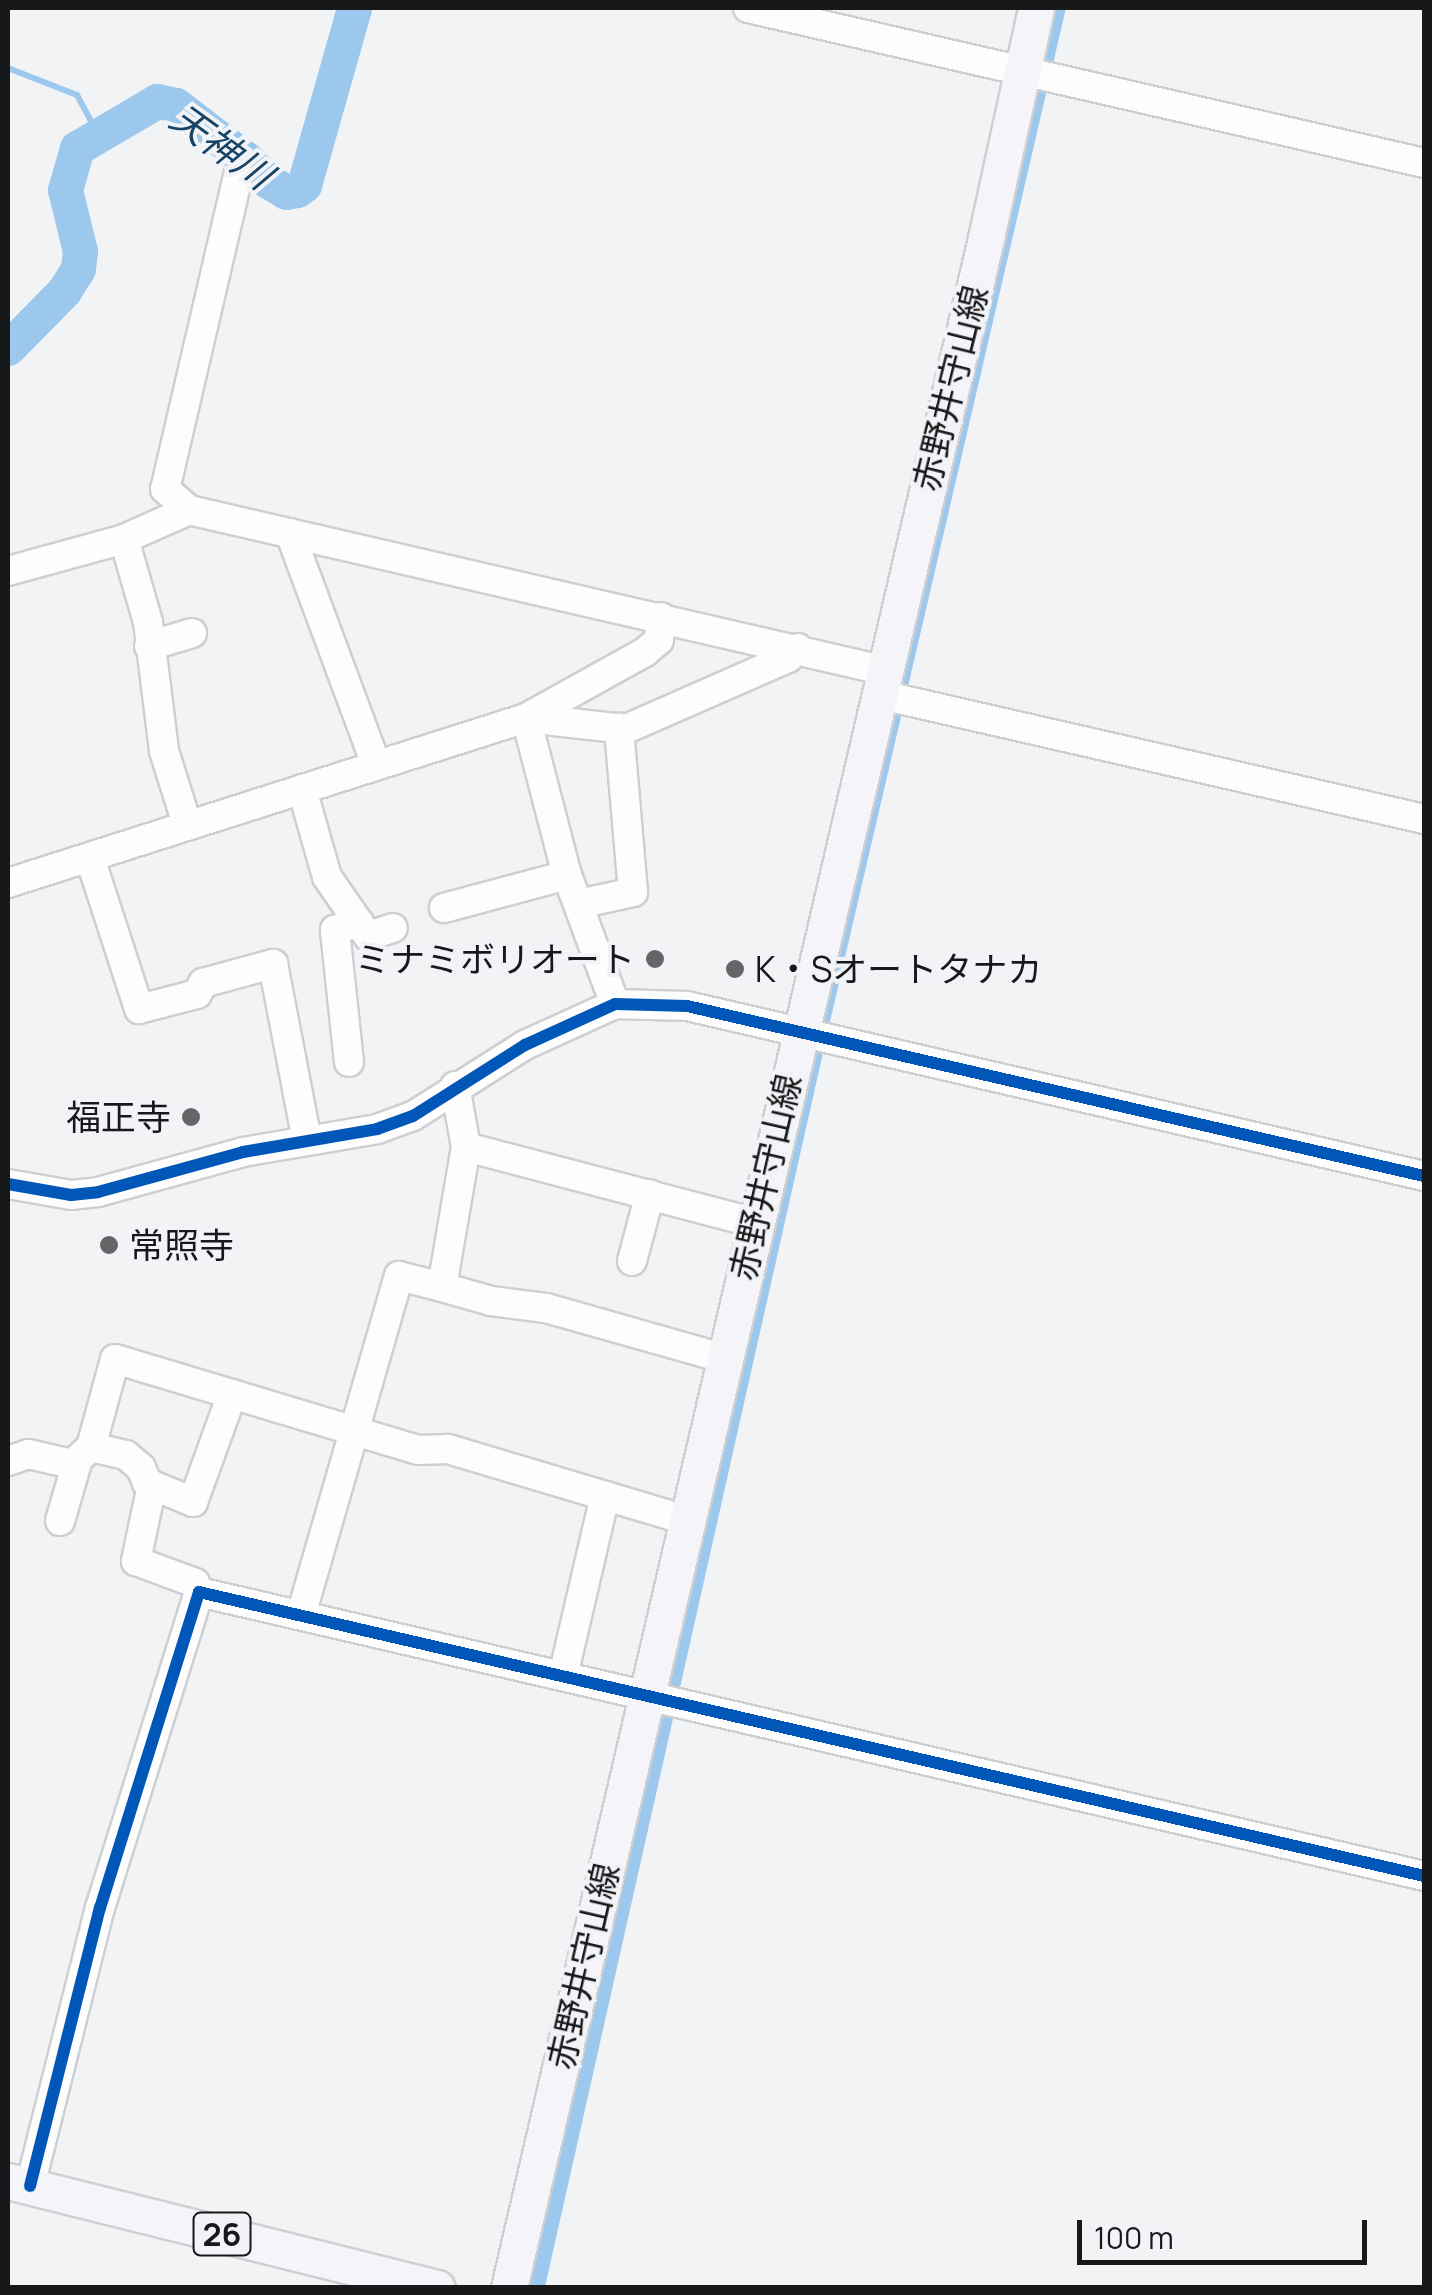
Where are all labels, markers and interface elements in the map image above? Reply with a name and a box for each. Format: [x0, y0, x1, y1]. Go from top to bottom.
water label: 天神川 [162, 94, 282, 198]
street label: 赤野井守山線 [904, 281, 996, 495]
place label: ミナミボリオート [355, 938, 635, 980]
marker: ミナミボリオート [644, 948, 666, 970]
place label: K・Sオートタナカ [755, 948, 1042, 990]
marker: K・Sオートタナカ [724, 958, 746, 980]
street label: 赤野井守山線 [721, 1070, 809, 1284]
place label: 福正寺 [66, 1096, 171, 1138]
marker: 福正寺 [180, 1106, 202, 1128]
place label: 常照寺 [129, 1224, 234, 1266]
marker: 常照寺 [98, 1234, 120, 1256]
street label: 赤野井守山線 [539, 1859, 627, 2073]
scale bar [1082, 2200, 1372, 2262]
road number: 26 [192, 2207, 252, 2261]
text: 100 m [1094, 2217, 1174, 2258]

